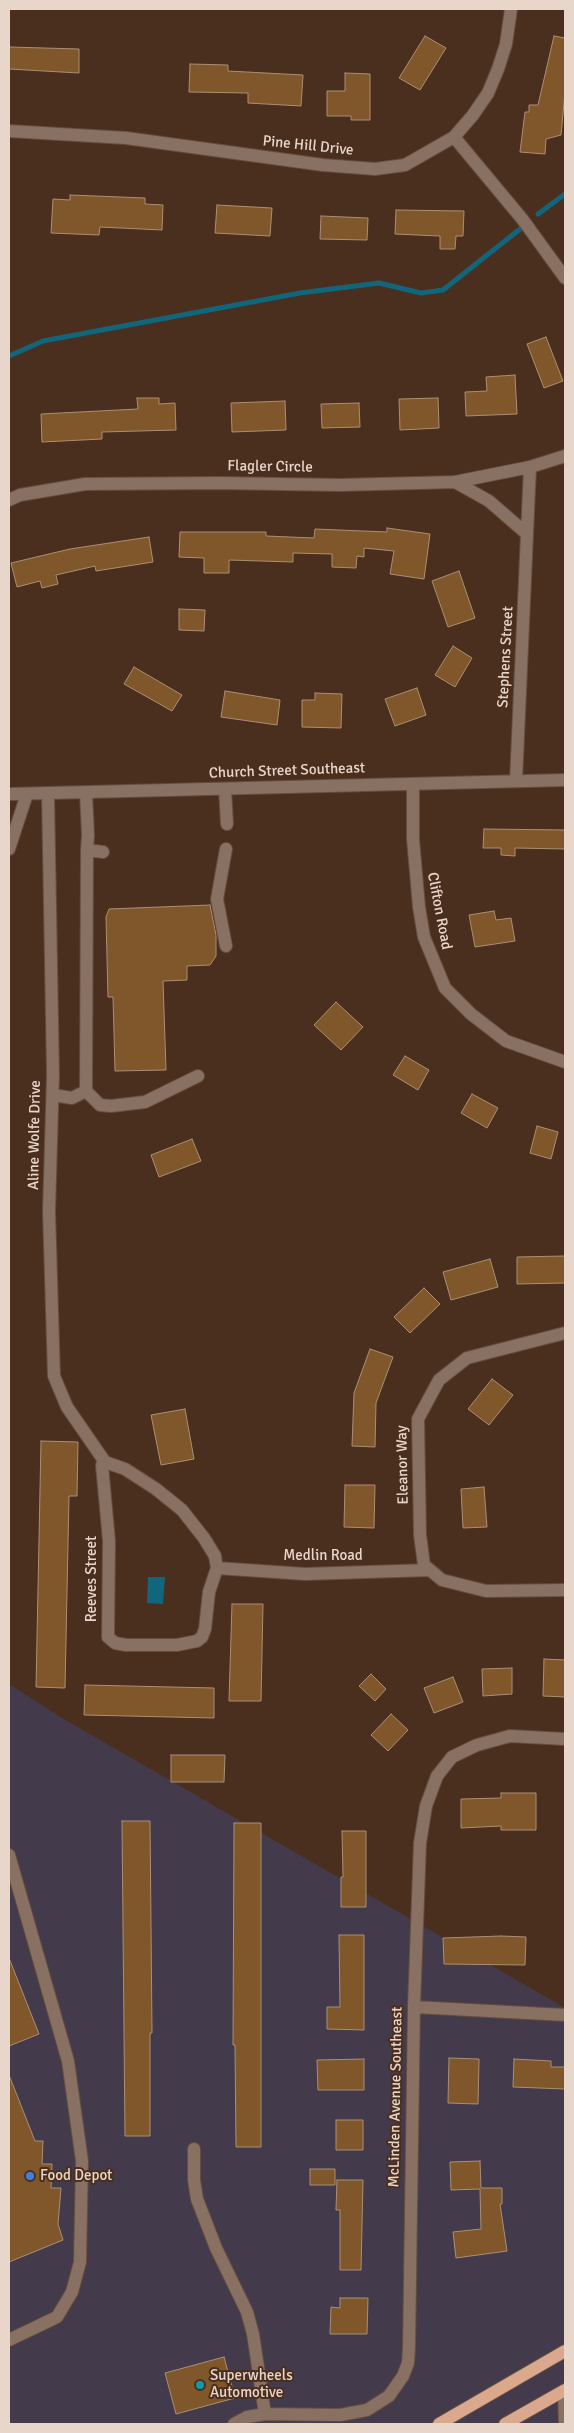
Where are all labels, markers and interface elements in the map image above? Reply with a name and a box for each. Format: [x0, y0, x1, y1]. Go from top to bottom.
street label: Pine Hill Drive [262, 132, 354, 160]
street label: Flagler Circle [227, 457, 313, 477]
street label: Stephens Street [494, 606, 518, 708]
street label: Church Street Southeast [209, 759, 365, 783]
street label: Clifton Road [423, 871, 455, 951]
street label: Aline Wolfe Drive [25, 1080, 45, 1190]
street label: Eleanor Way [393, 1425, 413, 1505]
street label: Reeves Street [83, 1536, 101, 1622]
street label: Medlin Road [283, 1547, 363, 1565]
street label: McLinden Avenue Southeast [385, 2006, 407, 2188]
place label: Food Depot [40, 2167, 112, 2185]
marker: Food Depot [24, 2170, 36, 2182]
place label: Superwheels Automotive [210, 2367, 293, 2402]
marker: Superwheels Automotive [194, 2379, 206, 2391]

